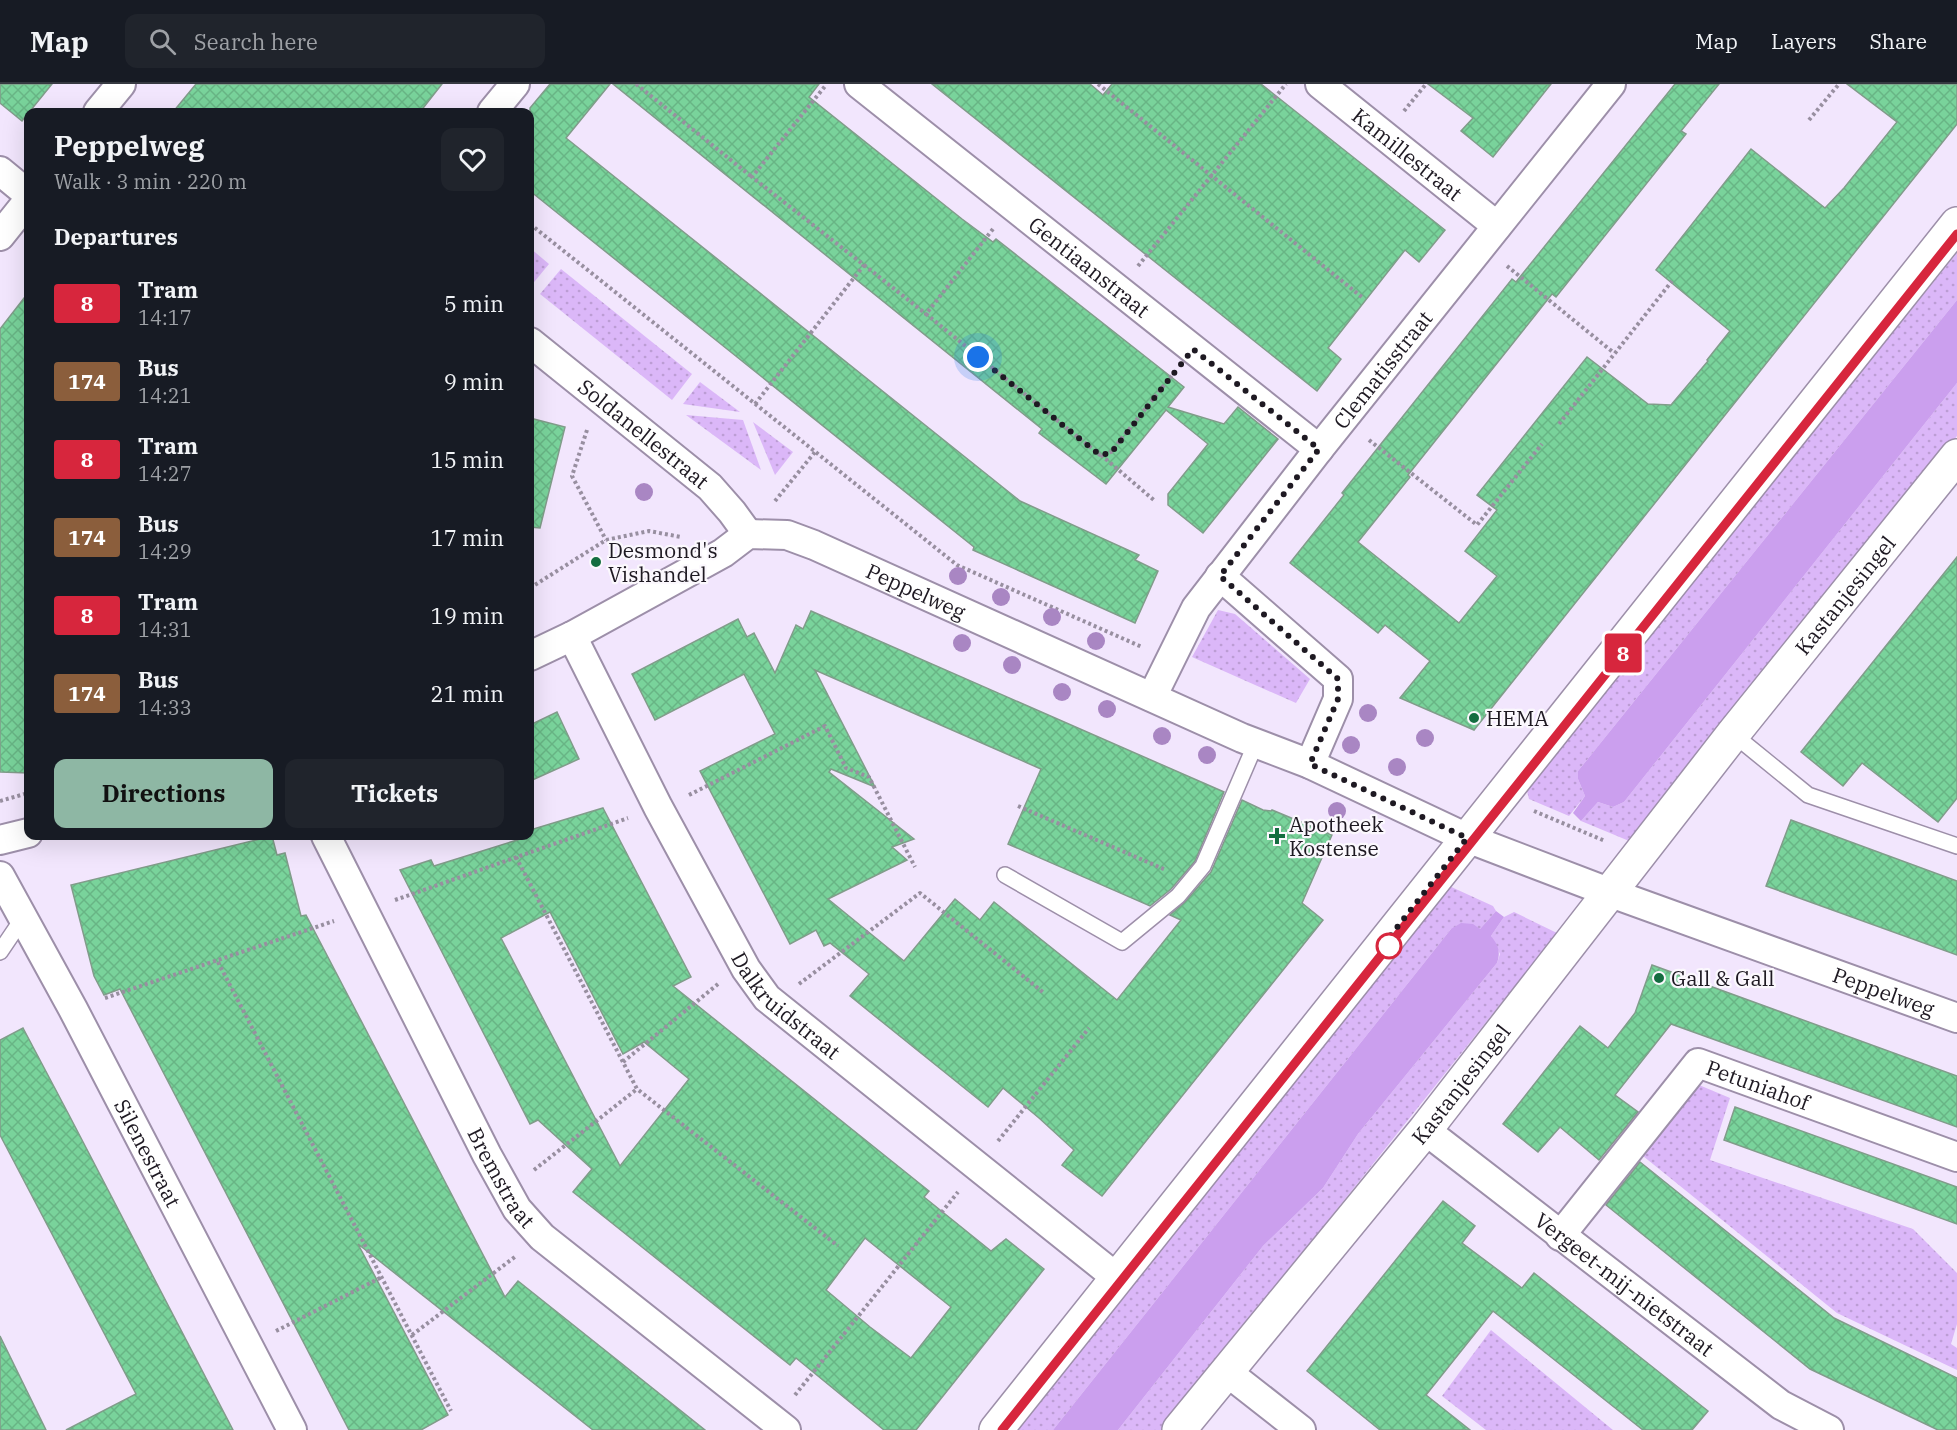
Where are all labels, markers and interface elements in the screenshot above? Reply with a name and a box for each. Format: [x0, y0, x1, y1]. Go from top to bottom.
search box [125, 14, 545, 68]
text: Map [30, 23, 89, 60]
icon: search [146, 25, 179, 58]
text: Search here [194, 27, 318, 56]
text: Map [1695, 27, 1738, 55]
text: Layers [1771, 27, 1837, 55]
text: Share [1870, 27, 1927, 55]
street label: Kamillestraat [1347, 101, 1468, 207]
text: Peppelweg [54, 127, 204, 164]
button: heart [441, 128, 504, 191]
text: Walk · 3 min · 220 m [54, 168, 247, 195]
street label: Gentiaanstraat [1023, 210, 1156, 323]
text: Departures [54, 222, 178, 251]
text: Tram [138, 275, 198, 304]
text: 8 [81, 289, 93, 317]
text: 5 min [444, 289, 504, 318]
text: 14:17 [138, 304, 192, 331]
street label: Clematisstraat [1327, 305, 1438, 434]
your location [963, 342, 993, 372]
text: Bus [138, 353, 179, 382]
text: 174 [68, 367, 106, 395]
text: 9 min [444, 367, 504, 396]
street label: Soldanellestraat [572, 372, 715, 495]
text: 14:21 [138, 382, 192, 409]
text: Tram [138, 431, 198, 460]
text: 8 [81, 445, 93, 473]
text: 15 min [431, 445, 504, 474]
text: 14:27 [138, 460, 192, 487]
text: Bus [138, 509, 179, 538]
text: 174 [68, 523, 106, 551]
text: 17 min [431, 523, 504, 552]
street label: Kastanjesingel [1788, 530, 1901, 660]
place label: Desmond's Vishandel [608, 536, 718, 588]
text: 14:29 [138, 538, 192, 565]
marker: Desmond's Vishandel [589, 555, 603, 569]
street label: Peppelweg [862, 556, 971, 626]
text: Tram [138, 587, 198, 616]
text: 8 [81, 601, 93, 629]
text: 19 min [431, 601, 504, 630]
text: 14:31 [138, 616, 192, 643]
line badge: 8 [1604, 634, 1642, 672]
text: 8 [1617, 639, 1629, 667]
text: Bus [138, 665, 179, 694]
text: 174 [68, 679, 106, 707]
text: 21 min [431, 679, 504, 708]
text: 14:33 [138, 694, 192, 721]
place label: HEMA [1486, 704, 1549, 732]
marker: HEMA [1467, 711, 1481, 725]
button: Directions [54, 759, 273, 828]
button: Tickets [285, 759, 504, 828]
place label: Apotheek Kostense [1289, 810, 1384, 862]
marker: Apotheek Kostense [1270, 829, 1284, 843]
unlabelled marker [1376, 933, 1402, 959]
street label: Dalkruidstraat [725, 947, 846, 1065]
street label: Peppelweg [1829, 960, 1939, 1023]
place label: Gall & Gall [1671, 964, 1775, 992]
marker: Gall & Gall [1652, 971, 1666, 985]
street label: Kastanjesingel [1405, 1018, 1516, 1150]
street label: Petuniahof [1702, 1053, 1815, 1117]
street label: Silenestraat [108, 1094, 188, 1212]
street label: Bremstraat [461, 1123, 541, 1234]
street label: Vergeet-mij-nietstraat [1529, 1206, 1720, 1362]

